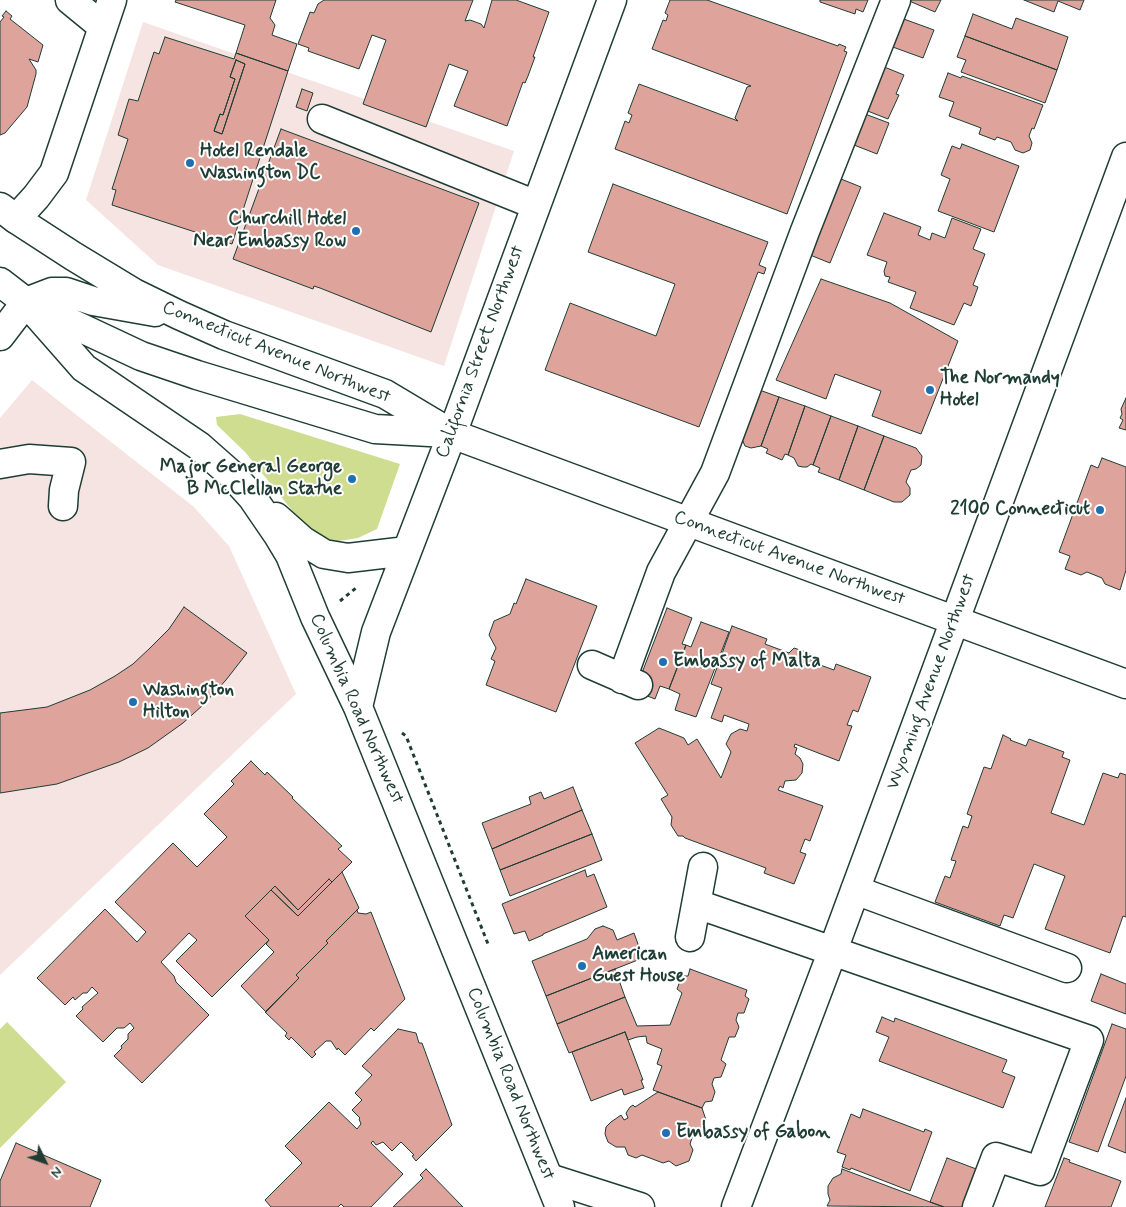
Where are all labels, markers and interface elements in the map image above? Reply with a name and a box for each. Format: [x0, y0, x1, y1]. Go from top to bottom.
place label: Hotel Rendale Washington DC [200, 141, 320, 185]
marker: Hotel Rendale Washington DC [184, 157, 196, 169]
place label: Churchill Hotel Near Embassy Row [193, 209, 346, 253]
marker: Churchill Hotel Near Embassy Row [350, 225, 362, 237]
street label: California Street Northwest [432, 243, 530, 461]
street label: Connecticut Avenue Northwest [158, 297, 394, 409]
place label: The Normandy Hotel [940, 368, 1060, 412]
marker: The Normandy Hotel [924, 384, 936, 396]
place label: Major General George B McClellan Statue [160, 457, 342, 501]
marker: Major General George B McClellan Statue [346, 473, 358, 485]
place label: 2100 Connecticut [950, 499, 1090, 521]
marker: 2100 Connecticut [1094, 504, 1106, 516]
street label: Connecticut Avenue Northwest [670, 506, 908, 612]
street label: Wyoming Avenue Northwest [882, 571, 982, 793]
street label: Columbia Road Northwest [304, 610, 408, 808]
place label: Embassy of Malta [673, 651, 821, 673]
marker: Embassy of Malta [657, 656, 669, 668]
place label: Washington Hilton [143, 680, 234, 724]
marker: Washington Hilton [127, 696, 139, 708]
place label: American Guest House [592, 944, 685, 988]
marker: American Guest House [576, 960, 588, 972]
street label: Columbia Road Northwest [461, 984, 559, 1184]
place label: Embassy of Gabon [676, 1122, 830, 1144]
marker: Embassy of Gabon [660, 1127, 672, 1139]
north arrow [20, 1137, 70, 1187]
text: N [46, 1163, 66, 1182]

